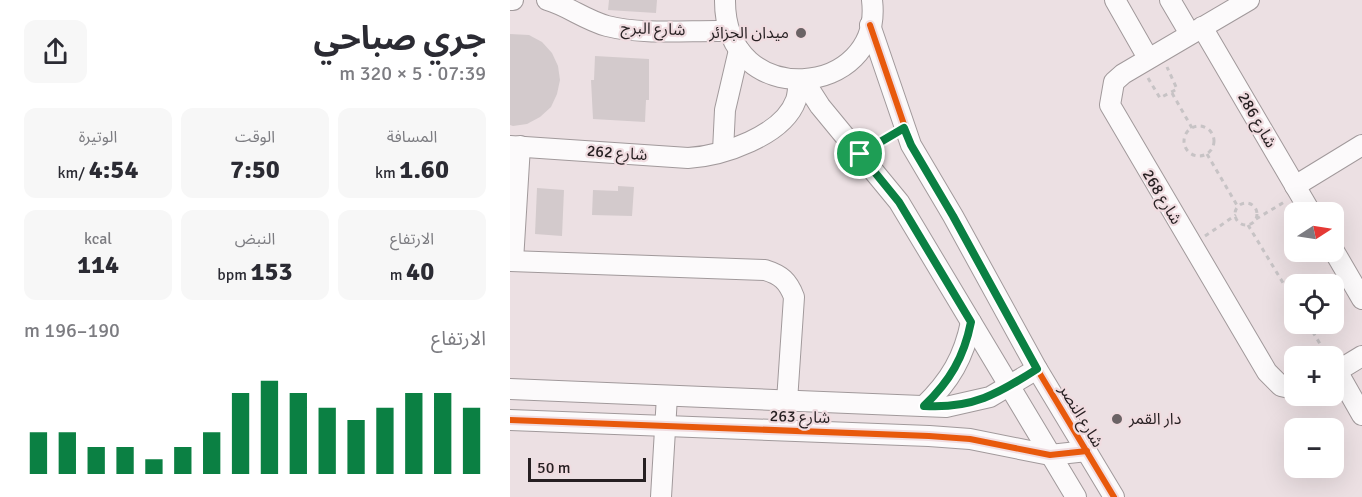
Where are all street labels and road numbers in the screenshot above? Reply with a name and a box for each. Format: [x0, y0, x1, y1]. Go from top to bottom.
street label: شارع البرج [620, 18, 686, 42]
street label: شارع 286 [1231, 89, 1281, 152]
street label: شارع 262 [586, 141, 648, 167]
street label: شارع 268 [1136, 166, 1186, 229]
street label: شارع النصر [1052, 380, 1108, 452]
street label: شارع 263 [769, 406, 831, 430]

